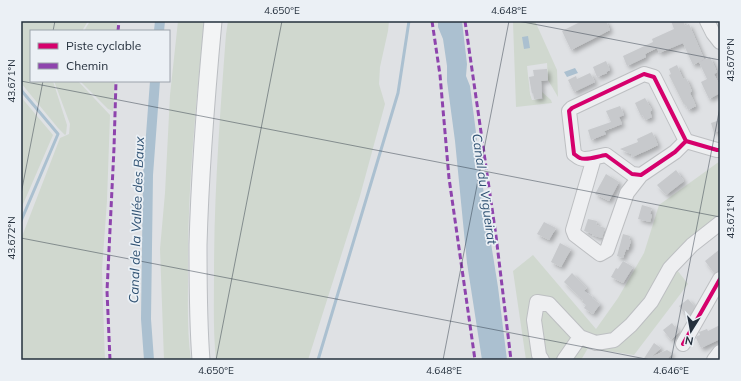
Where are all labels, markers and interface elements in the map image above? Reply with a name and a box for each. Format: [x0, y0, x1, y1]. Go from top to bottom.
text: 4.650°E [264, 4, 300, 17]
text: 4.648°E [491, 4, 527, 17]
legend [30, 30, 170, 82]
text: Piste cyclable [66, 38, 141, 53]
text: 43.670°N [724, 38, 737, 82]
text: Chemin [66, 58, 108, 73]
text: 43.671°N [5, 59, 18, 103]
water label: Canal du Vigueirat [469, 133, 501, 246]
water label: Canal de la Vallée des Baux [125, 135, 147, 304]
text: 43.671°N [724, 195, 737, 239]
text: 43.672°N [5, 216, 18, 260]
north arrow [671, 311, 711, 351]
text: N [684, 333, 695, 348]
text: 4.650°E [198, 364, 234, 377]
text: 4.648°E [426, 364, 462, 377]
text: 4.646°E [653, 364, 689, 377]

